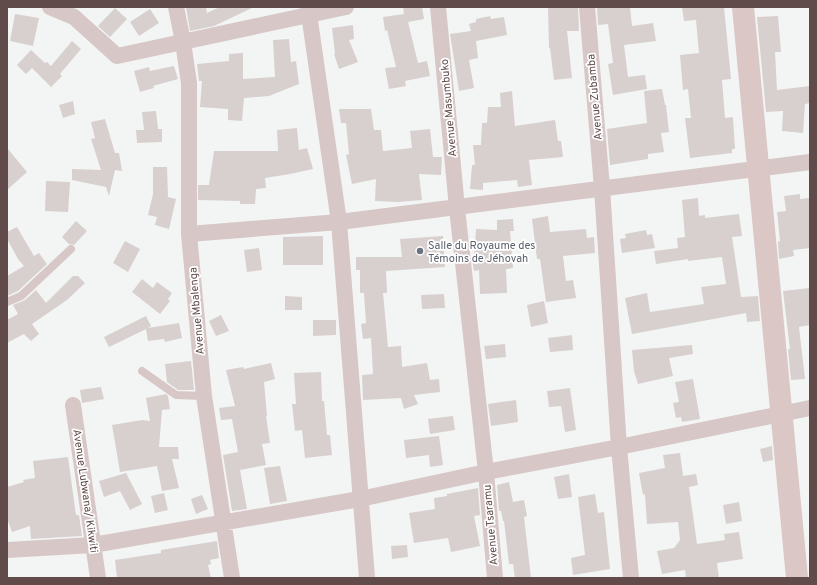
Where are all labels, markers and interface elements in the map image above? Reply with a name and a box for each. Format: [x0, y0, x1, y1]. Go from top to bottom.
street label: Avenue Zubamba [584, 53, 606, 141]
street label: Avenue Masumbuko [438, 58, 460, 157]
place label: Salle du Royaume des Témoins de Jéhovah [428, 239, 536, 266]
marker: Salle du Royaume des Témoins de Jéhovah [415, 246, 425, 256]
street label: Avenue Mbalenga [186, 266, 208, 355]
street label: Avenue Lubwana/ Kikwiti [69, 428, 101, 554]
street label: Avenue Tsaramu [480, 484, 502, 566]

